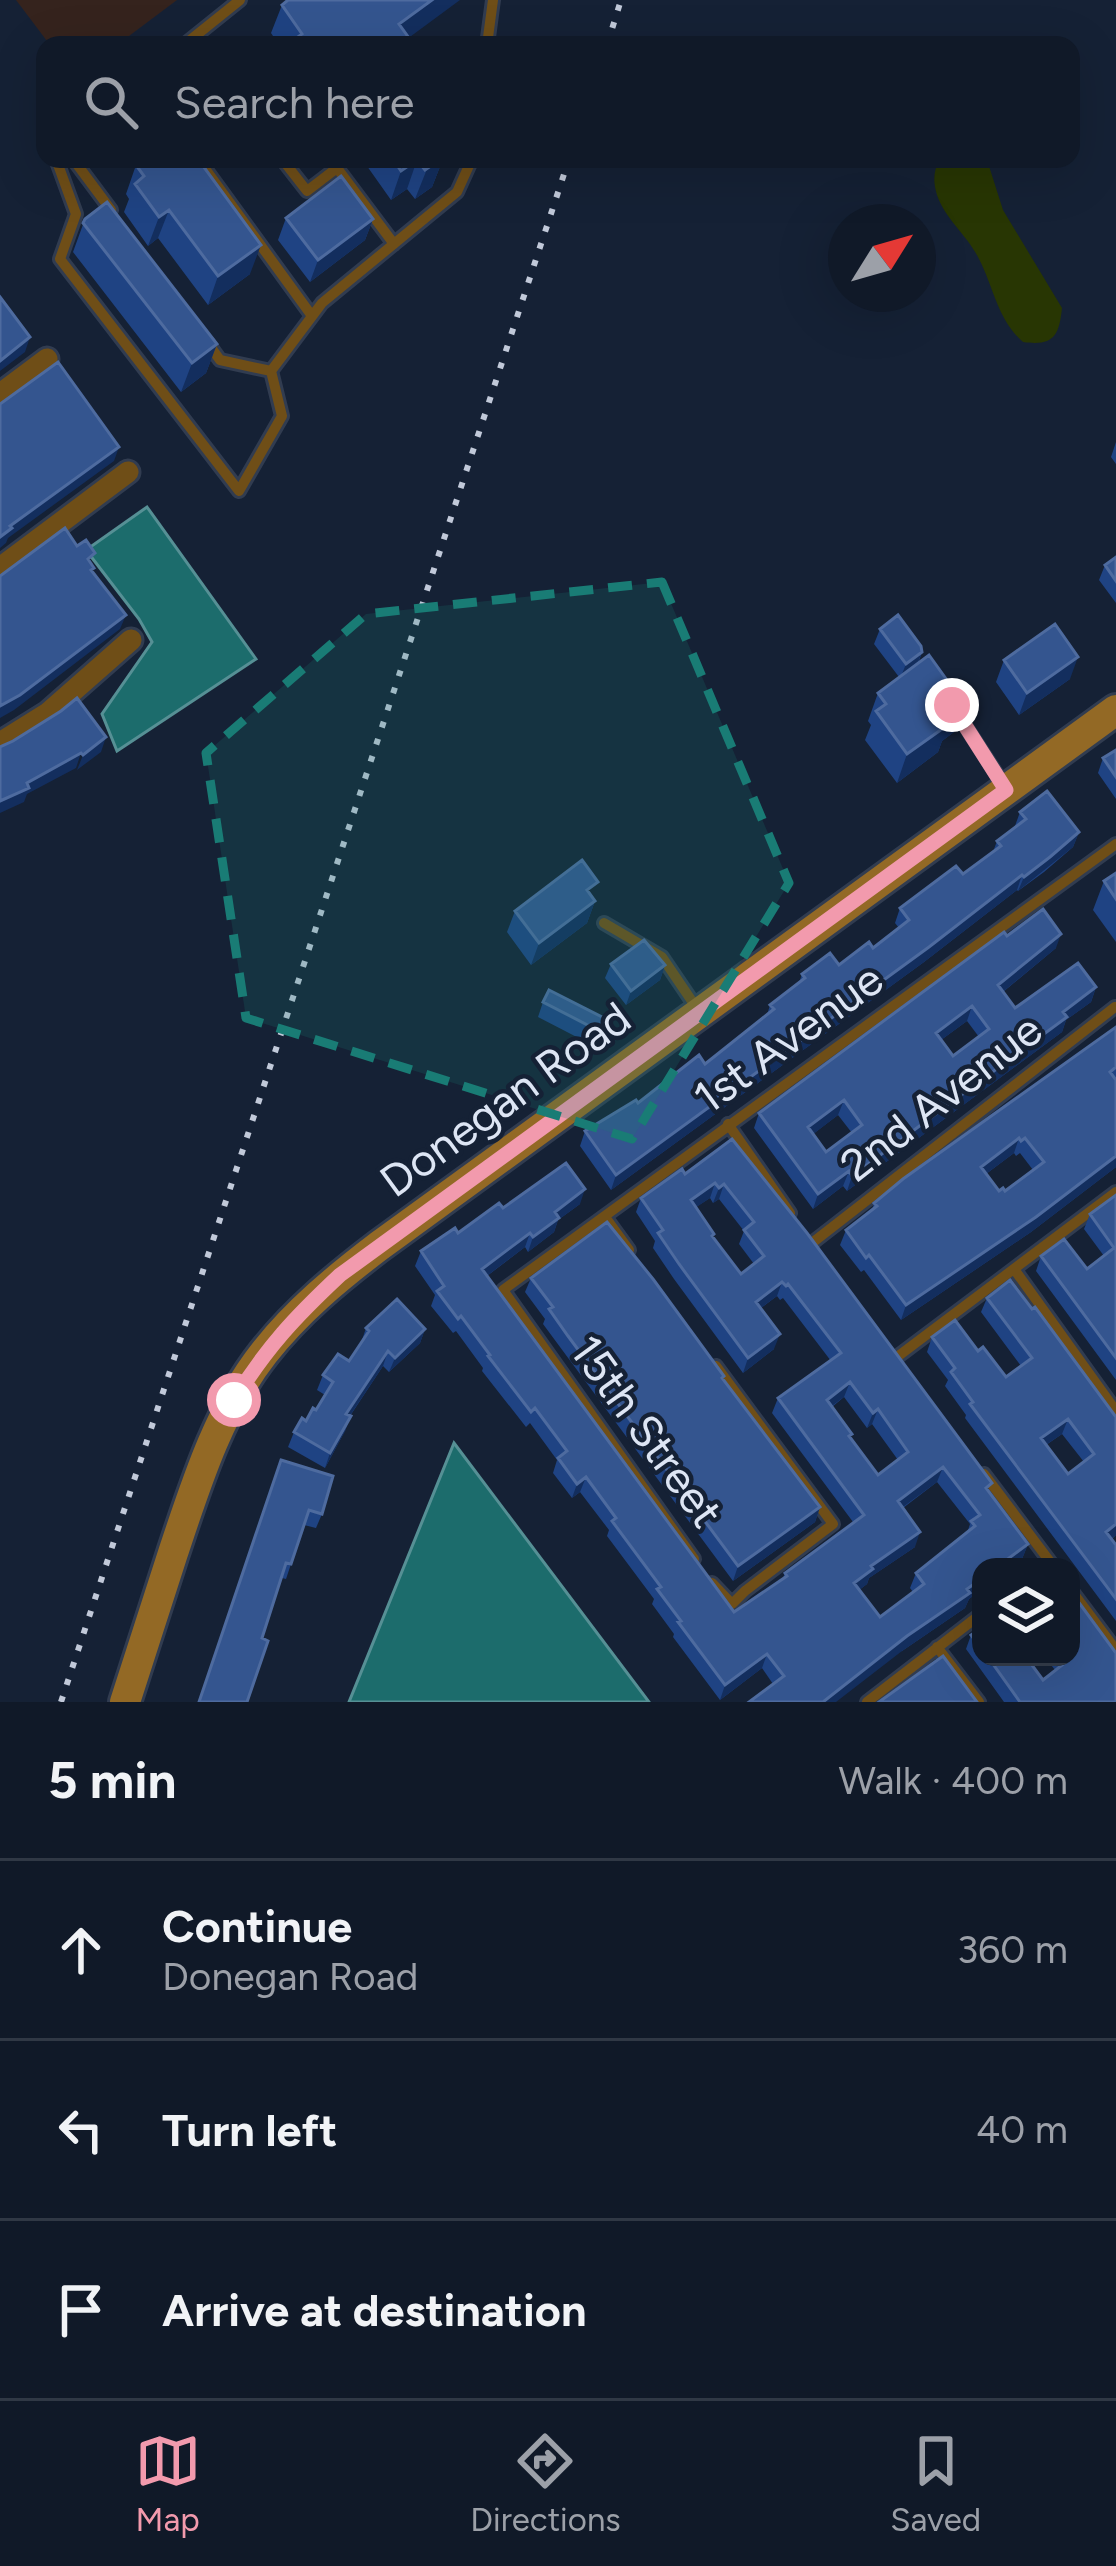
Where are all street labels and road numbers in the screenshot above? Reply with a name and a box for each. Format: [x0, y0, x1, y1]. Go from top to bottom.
street label: 1st Avenue [683, 952, 893, 1124]
street label: Donegan Road [369, 990, 641, 1208]
street label: 2nd Avenue [830, 1002, 1052, 1192]
street label: 15th Street [559, 1325, 735, 1537]

